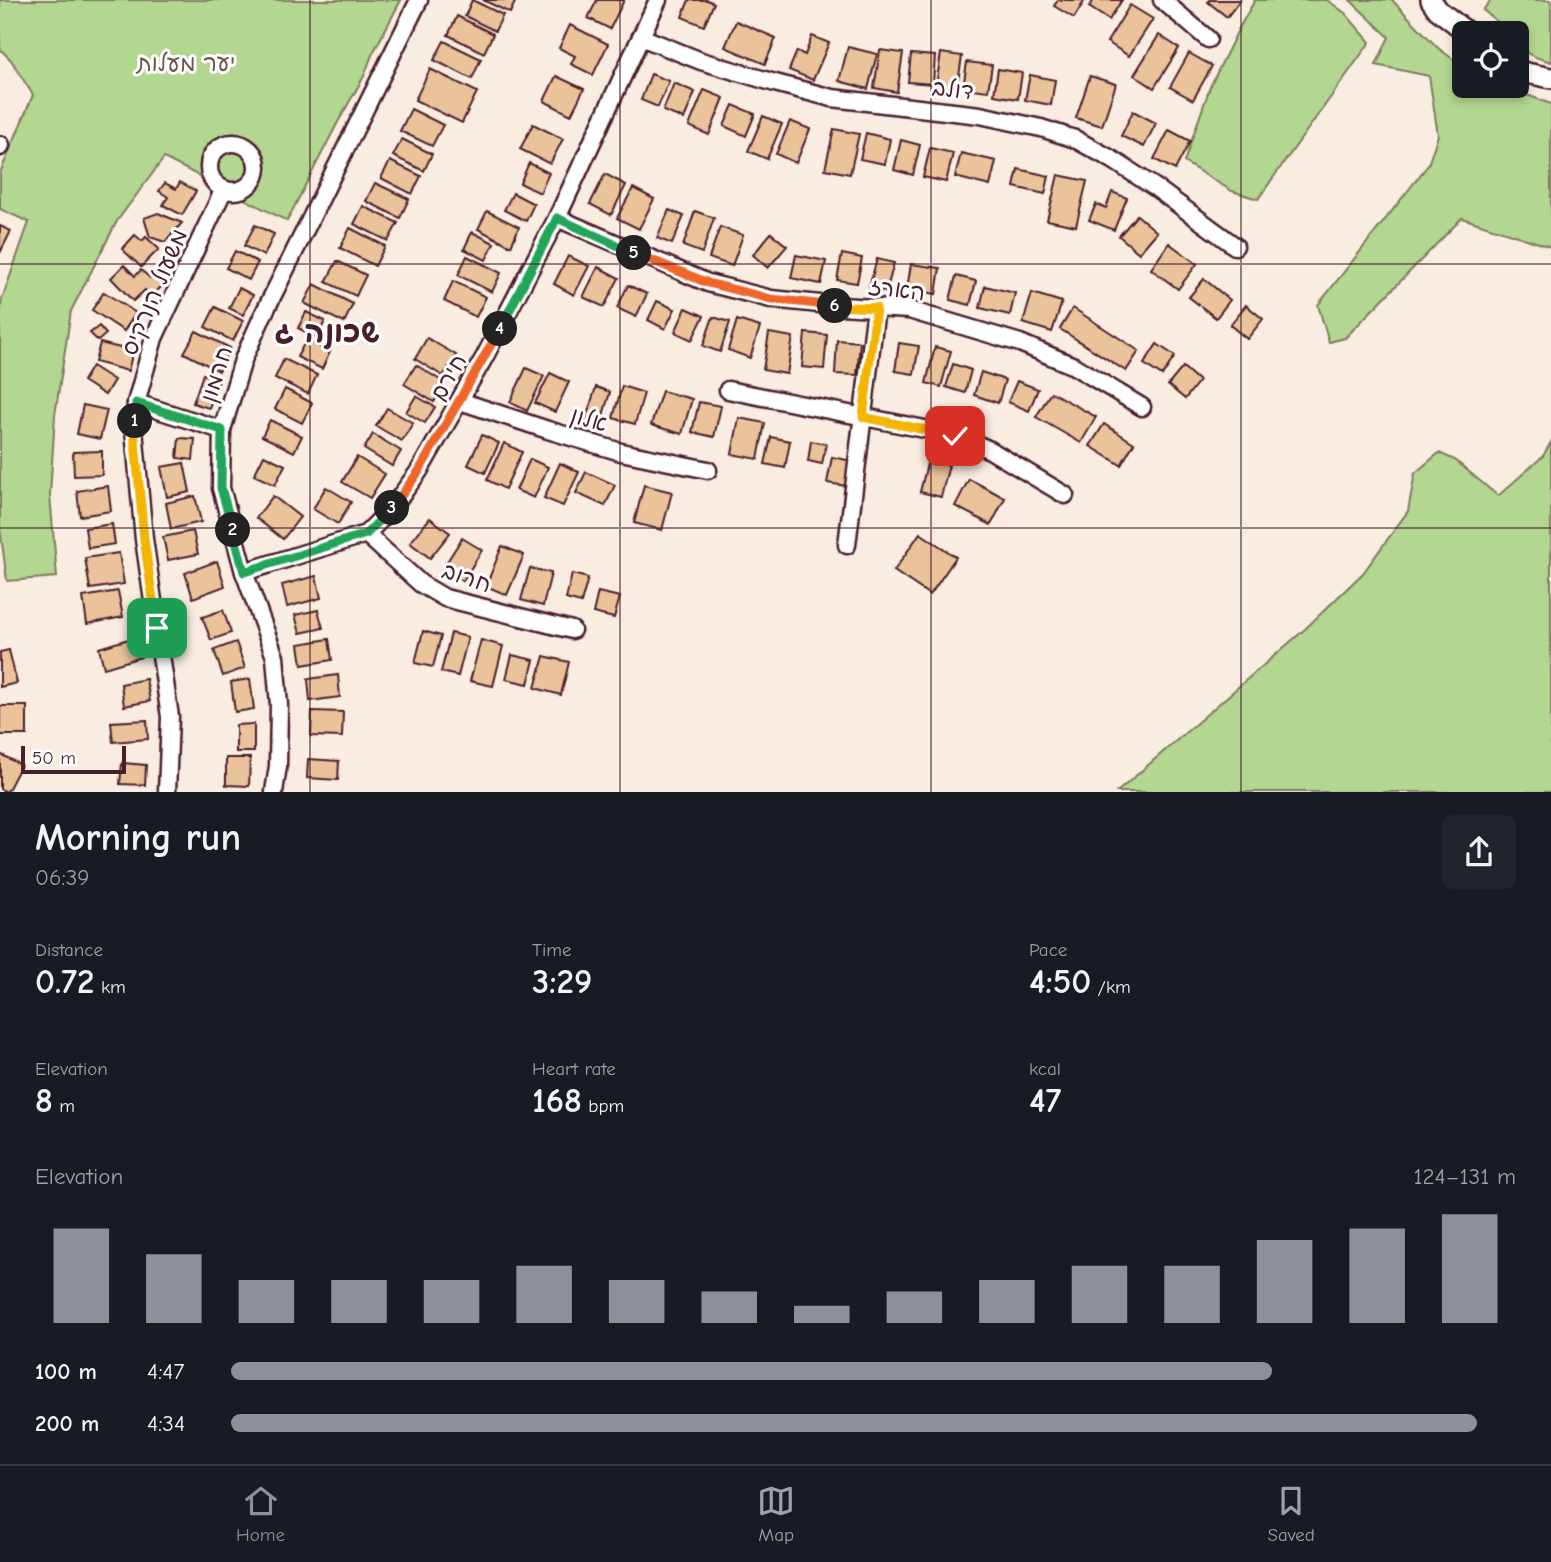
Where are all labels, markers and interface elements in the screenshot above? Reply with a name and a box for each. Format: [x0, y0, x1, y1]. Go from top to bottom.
map controls [1452, 21, 1529, 98]
button: locate [1452, 21, 1529, 98]
park label: יער מעלות [135, 50, 235, 77]
street label: דולב [931, 74, 975, 105]
street label: משעול הנרקיס [116, 225, 193, 359]
pin: 5 [616, 236, 652, 270]
text: 5 [628, 241, 639, 263]
street label: הארז [867, 273, 927, 306]
pin: 6 [818, 288, 852, 324]
text: 6 [830, 294, 839, 316]
pin: 4 [482, 312, 518, 346]
district label: שכונה ג [274, 315, 380, 350]
text: 4 [495, 317, 504, 339]
street label: חרמון [195, 343, 239, 406]
street label: חירם [425, 349, 472, 405]
street label: אלון [567, 401, 610, 438]
pin: 1 [118, 404, 152, 438]
pin [925, 406, 985, 466]
text: 1 [131, 409, 138, 431]
icon: check [936, 417, 974, 455]
pin: 3 [374, 490, 410, 526]
text: 3 [387, 496, 396, 518]
pin: 2 [216, 512, 250, 548]
text: 2 [228, 518, 237, 540]
street label: חרוב [439, 557, 495, 598]
pin [127, 598, 187, 658]
icon: arrive [138, 609, 176, 647]
scale bar [21, 743, 126, 775]
text: 50 m [32, 747, 76, 769]
button: share [1442, 815, 1516, 889]
text: Morning run [35, 816, 241, 860]
text: 06:39 [35, 864, 90, 891]
text: Distance [35, 939, 103, 961]
text: Time [532, 939, 571, 961]
text: Pace [1029, 939, 1067, 961]
text: 0.72 [35, 961, 95, 1002]
text: 3:29 [532, 961, 592, 1002]
text: 4:50 [1029, 961, 1091, 1002]
text: km [95, 976, 126, 998]
text: /km [1091, 976, 1131, 998]
text: Elevation [35, 1058, 108, 1080]
text: Heart rate [532, 1058, 616, 1080]
text: kcal [1029, 1058, 1061, 1080]
text: 8 [35, 1080, 53, 1121]
text: 168 [532, 1080, 582, 1121]
text: 47 [1029, 1080, 1061, 1121]
text: m [53, 1095, 75, 1117]
text: bpm [582, 1095, 624, 1117]
text: Elevation [35, 1163, 123, 1190]
text: 124–131 m [1413, 1163, 1516, 1190]
text: 100 m [35, 1358, 97, 1385]
text: 4:47 [147, 1358, 184, 1385]
text: 200 m [35, 1410, 99, 1437]
text: 4:34 [147, 1410, 185, 1437]
tab: Home [236, 1482, 285, 1546]
tab: Map [757, 1482, 795, 1546]
tab: Saved [1267, 1482, 1315, 1546]

